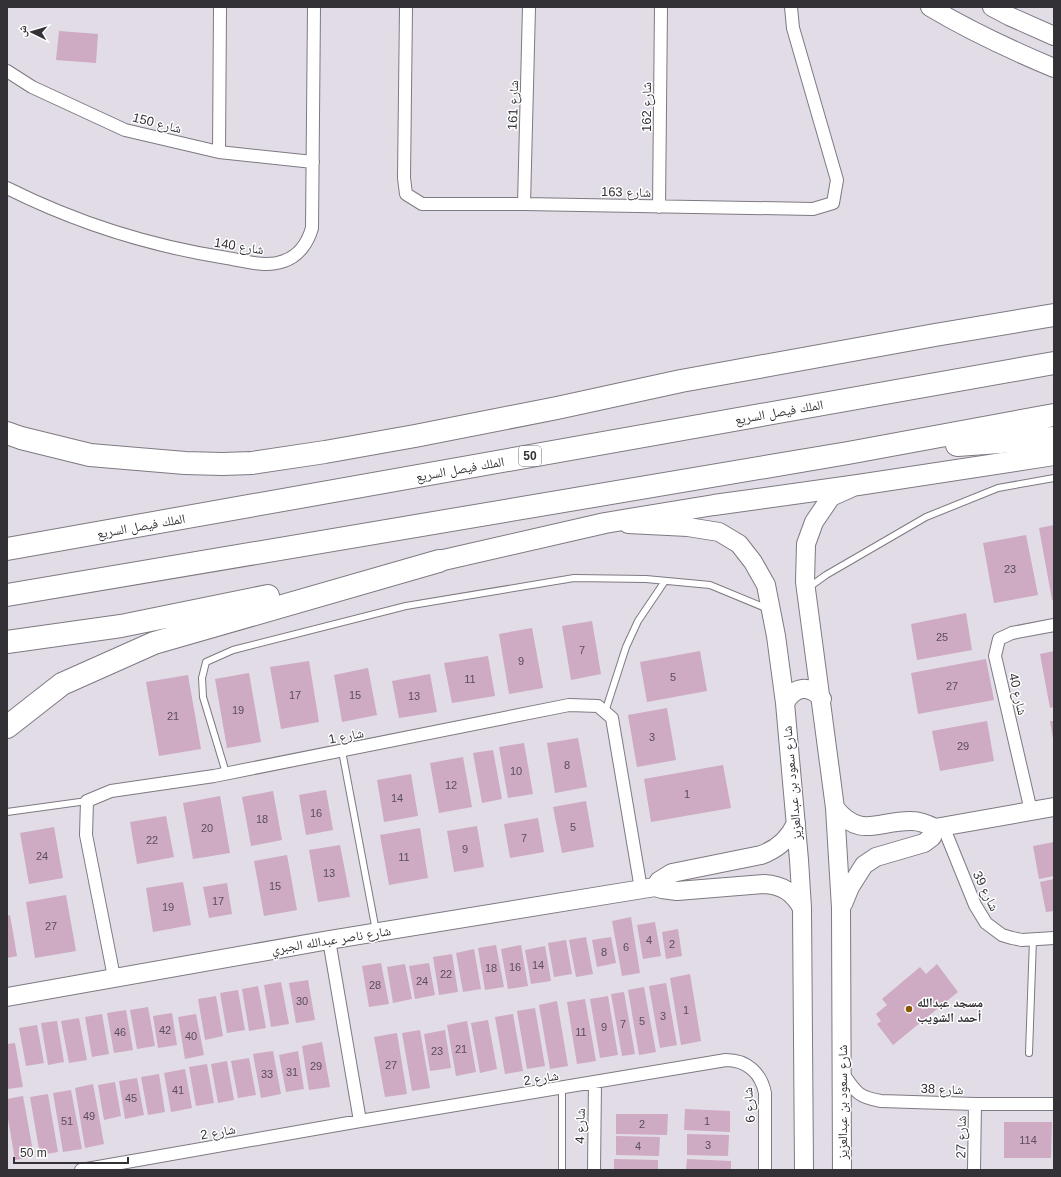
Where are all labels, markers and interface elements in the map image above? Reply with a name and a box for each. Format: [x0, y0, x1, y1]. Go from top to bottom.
north arrow [12, 12, 52, 52]
text: ش [16, 24, 31, 38]
street label: شارع 161 [505, 80, 523, 130]
street label: شارع 162 [639, 82, 656, 132]
street label: شارع 150 [130, 110, 183, 138]
street label: شارع 163 [601, 184, 651, 202]
street label: شارع 140 [213, 235, 265, 259]
street label: الملك فيصل السريع [734, 397, 825, 429]
road number: 50 [519, 446, 541, 466]
street label: الملك فيصل السريع [415, 454, 506, 486]
street label: الملك فيصل السريع [96, 511, 187, 543]
house number: 23 [1004, 563, 1016, 575]
house number: 25 [936, 631, 948, 643]
house number: 7 [579, 644, 585, 656]
house number: 9 [518, 655, 524, 667]
house number: 5 [670, 671, 676, 683]
street label: شارع 40 [1004, 671, 1030, 717]
house number: 11 [464, 673, 476, 685]
house number: 27 [946, 680, 958, 692]
house number: 17 [289, 689, 301, 701]
house number: 15 [349, 689, 361, 701]
house number: 13 [408, 690, 420, 702]
house number: 19 [232, 704, 244, 716]
house number: 21 [167, 710, 179, 722]
street label: شارع 1 [327, 725, 365, 749]
street label: شارع سعود بن عبدالعزيز [780, 725, 807, 842]
house number: 3 [649, 731, 655, 743]
house number: 29 [957, 740, 969, 752]
house number: 8 [564, 759, 570, 771]
house number: 10 [510, 765, 522, 777]
house number: 12 [445, 779, 457, 791]
house number: 1 [684, 788, 690, 800]
house number: 14 [391, 792, 403, 804]
house number: 16 [310, 807, 322, 819]
house number: 18 [256, 813, 268, 825]
house number: 5 [570, 821, 576, 833]
house number: 20 [201, 822, 213, 834]
house number: 7 [521, 832, 527, 844]
house number: 22 [146, 834, 158, 846]
house number: 9 [462, 843, 468, 855]
house number: 24 [36, 850, 48, 862]
house number: 11 [398, 851, 410, 863]
house number: 13 [323, 867, 335, 879]
street label: شارع 39 [968, 868, 1002, 914]
house number: 15 [269, 880, 281, 892]
house number: 17 [212, 895, 224, 907]
house number: 19 [162, 901, 174, 913]
house number: 27 [45, 920, 57, 932]
street label: شارع ناصر عبدالله الجبري [270, 923, 392, 960]
house number: 4 [646, 934, 652, 946]
house number: 2 [669, 938, 675, 950]
house number: 6 [623, 941, 629, 953]
house number: 8 [601, 946, 607, 958]
house number: 14 [532, 959, 544, 971]
house number: 16 [509, 961, 521, 973]
house number: 18 [485, 962, 497, 974]
house number: 22 [440, 968, 452, 980]
house number: 24 [416, 975, 428, 987]
house number: 28 [369, 979, 381, 991]
house number: 30 [296, 995, 308, 1007]
place label: مسجد عبدالله أحمد الشويب [917, 995, 983, 1025]
house number: 1 [683, 1004, 689, 1016]
marker: مسجد عبدالله أحمد الشويب [904, 1004, 914, 1014]
house number: 3 [660, 1010, 666, 1022]
house number: 5 [639, 1015, 645, 1027]
house number: 7 [620, 1018, 626, 1030]
house number: 9 [601, 1021, 607, 1033]
house number: 42 [159, 1024, 171, 1036]
house number: 46 [114, 1026, 126, 1038]
house number: 11 [575, 1026, 587, 1038]
house number: 40 [185, 1030, 197, 1042]
house number: 21 [455, 1043, 467, 1055]
house number: 23 [431, 1045, 443, 1057]
street label: شارع سعود بن عبدالعزيز [835, 1045, 852, 1160]
house number: 27 [385, 1059, 397, 1071]
house number: 29 [310, 1060, 322, 1072]
house number: 31 [286, 1066, 298, 1078]
house number: 33 [261, 1068, 273, 1080]
street label: شارع 2 [522, 1068, 560, 1090]
street label: شارع 38 [920, 1081, 964, 1099]
house number: 41 [172, 1084, 184, 1096]
street label: شارع 6 [740, 1086, 760, 1123]
house number: 45 [125, 1092, 137, 1104]
street label: شارع 4 [572, 1108, 590, 1144]
house number: 49 [83, 1110, 95, 1122]
house number: 51 [61, 1115, 73, 1127]
house number: 1 [704, 1115, 710, 1127]
street label: شارع 27 [953, 1115, 971, 1159]
house number: 2 [639, 1118, 645, 1130]
street label: شارع 2 [199, 1122, 237, 1144]
house number: 114 [1019, 1134, 1037, 1146]
scale bar [14, 1139, 128, 1165]
house number: 3 [705, 1139, 711, 1151]
house number: 4 [635, 1140, 641, 1152]
text: 50 m [20, 1146, 47, 1160]

